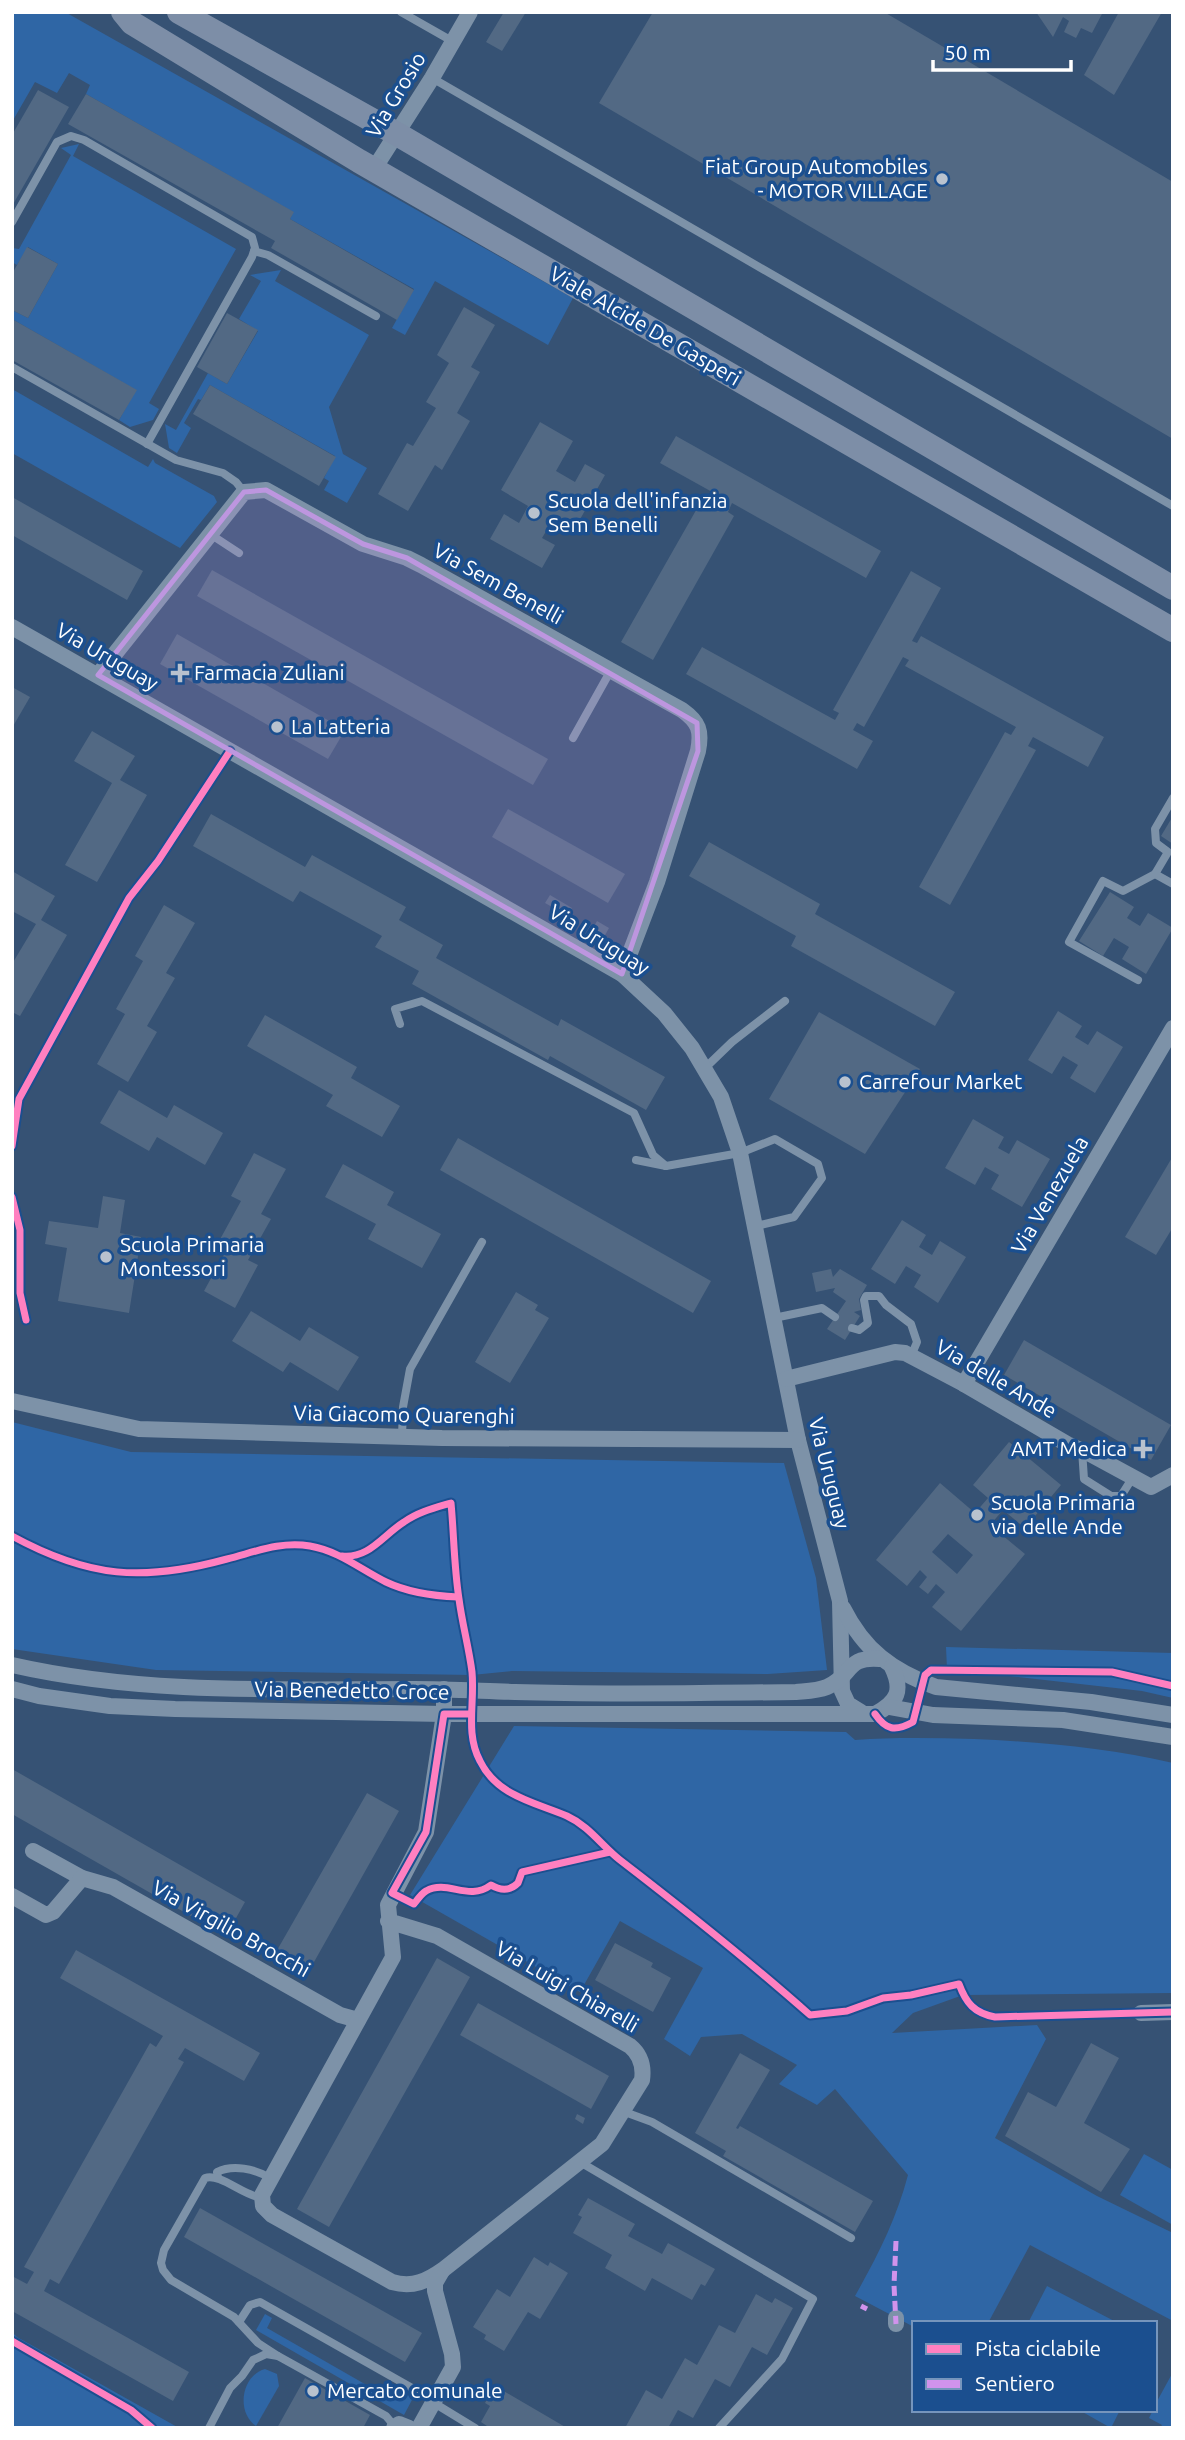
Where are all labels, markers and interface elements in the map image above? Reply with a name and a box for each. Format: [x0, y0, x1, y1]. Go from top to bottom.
scale bar [933, 28, 1071, 72]
text: 50 m [944, 40, 991, 64]
street label: Via Grosio [360, 47, 430, 142]
place label: Fiat Group Automobiles - MOTOR VILLAGE [705, 154, 928, 202]
marker: Fiat Group Automobiles - MOTOR VILLAGE [934, 171, 950, 187]
street label: Viale Alcide De Gasperi [546, 261, 745, 390]
place label: Scuola dell'infanzia Sem Benelli [548, 488, 728, 536]
marker: Scuola dell'infanzia Sem Benelli [526, 505, 542, 521]
street label: Via Sem Benelli [429, 538, 568, 629]
street label: Via Uruguay [52, 617, 163, 695]
place label: Farmacia Zuliani [194, 660, 345, 684]
marker: Farmacia Zuliani [172, 665, 188, 681]
place label: La Latteria [291, 714, 391, 738]
marker: La Latteria [269, 719, 285, 735]
street label: Via Uruguay [545, 899, 654, 980]
place label: Carrefour Market [859, 1069, 1022, 1093]
marker: Carrefour Market [837, 1074, 853, 1090]
street label: Via Venezuela [1006, 1131, 1093, 1258]
place label: Scuola Primaria Montessori [120, 1232, 265, 1280]
marker: Scuola Primaria Montessori [98, 1249, 114, 1265]
street label: Via delle Ande [932, 1334, 1061, 1422]
street label: Via Giacomo Quarenghi [293, 1400, 515, 1428]
street label: Via Uruguay [805, 1415, 855, 1531]
place label: AMT Medica [1011, 1436, 1127, 1460]
marker: AMT Medica [1133, 1439, 1153, 1459]
place label: Scuola Primaria via delle Ande [991, 1490, 1136, 1538]
marker: Scuola Primaria via delle Ande [969, 1507, 985, 1523]
street label: Via Benedetto Croce [254, 1676, 450, 1704]
street label: Via Virgilio Brocchi [148, 1875, 315, 1981]
street label: Via Luigi Chiarelli [492, 1936, 643, 2037]
legend [912, 2321, 1157, 2412]
text: Pista ciclabile [975, 2336, 1101, 2360]
text: Sentiero [975, 2371, 1055, 2395]
place label: Mercato comunale [327, 2378, 503, 2402]
marker: Mercato comunale [305, 2383, 321, 2399]

